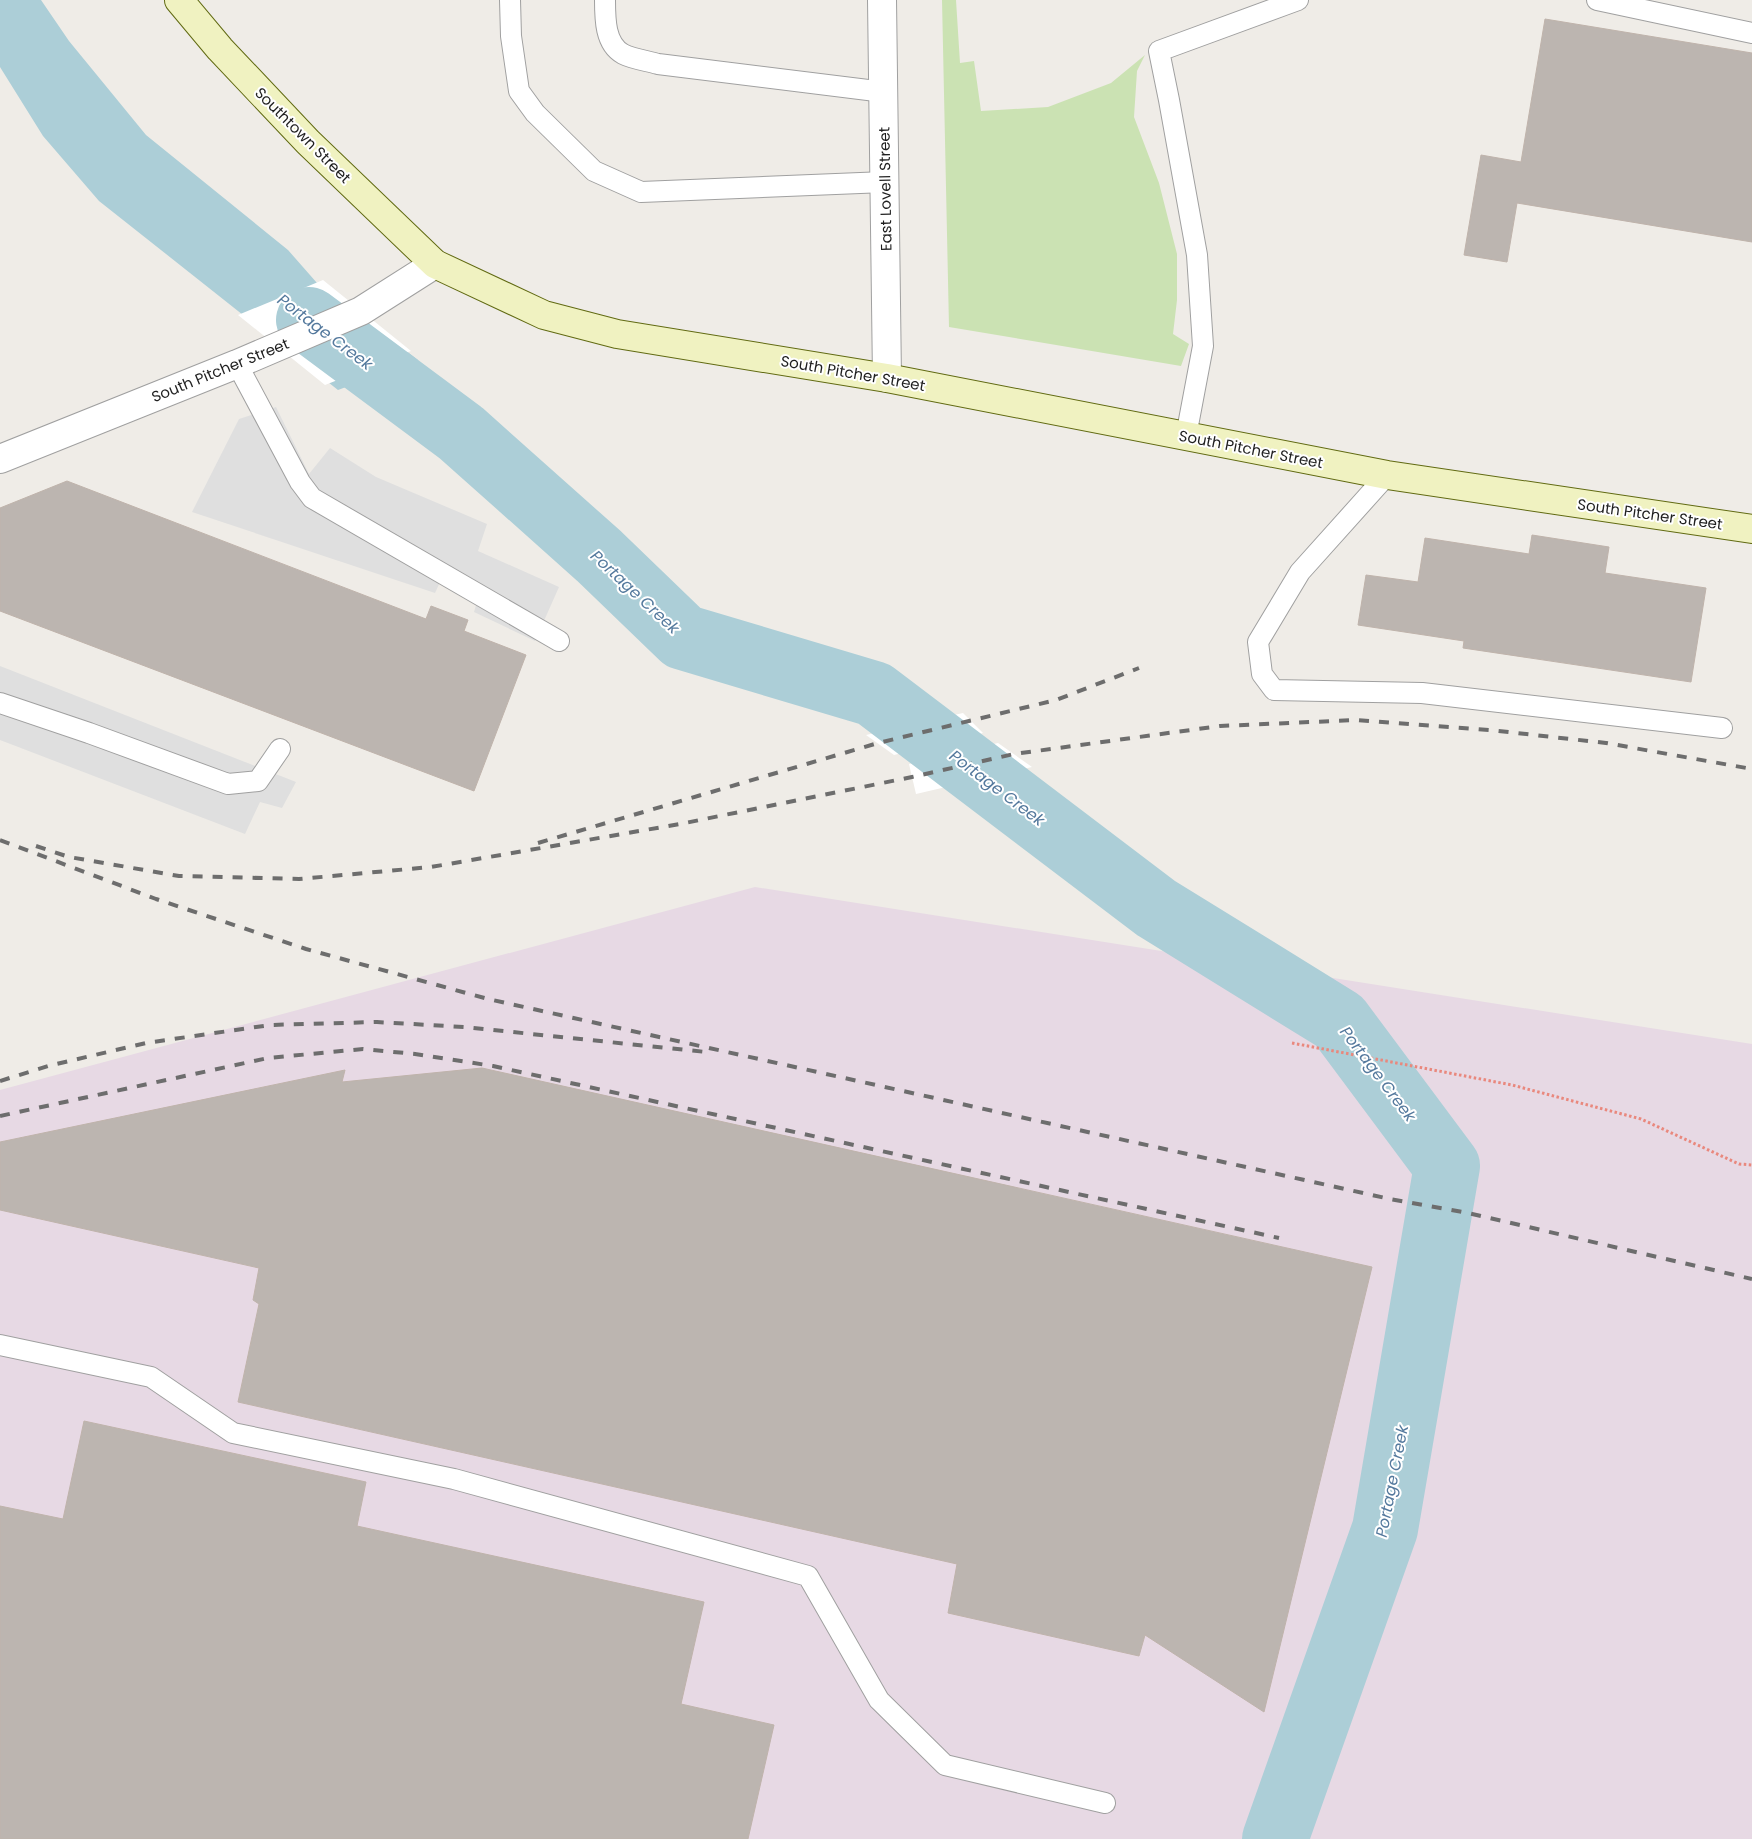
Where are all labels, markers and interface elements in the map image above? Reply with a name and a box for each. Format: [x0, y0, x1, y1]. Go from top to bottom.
street label: Southtown Street [250, 82, 356, 188]
street label: East Lovell Street [873, 127, 897, 251]
water label: Portage Creek [273, 289, 378, 376]
street label: South Pitcher Street [148, 333, 292, 407]
street label: South Pitcher Street [779, 350, 927, 396]
street label: South Pitcher Street [1177, 425, 1325, 473]
street label: South Pitcher Street [1576, 493, 1724, 535]
water label: Portage Creek [585, 545, 685, 640]
water label: Portage Creek [945, 745, 1050, 832]
water label: Portage Creek [1335, 1022, 1422, 1127]
water label: Portage Creek [1370, 1422, 1414, 1539]

